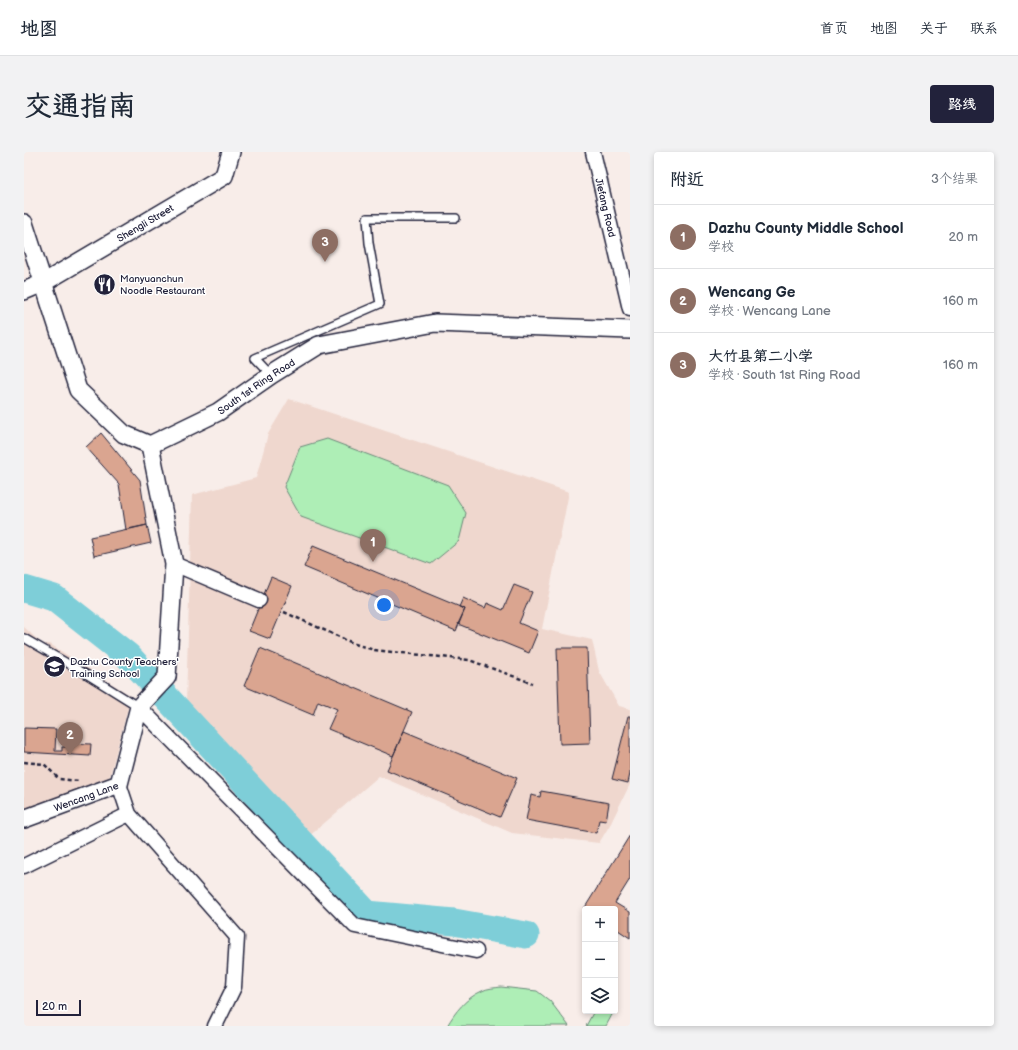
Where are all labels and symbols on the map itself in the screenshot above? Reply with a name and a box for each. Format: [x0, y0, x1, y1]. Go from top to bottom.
street label: Jiefang Road [592, 177, 618, 239]
street label: Shengli Street [115, 202, 176, 245]
pin: 3 [312, 229, 338, 262]
restaurant icon: Manyuanchun Noodle Restaurant [92, 271, 118, 297]
place label: Manyuanchun Noodle Restaurant [120, 273, 205, 297]
street label: South 1st Ring Road [216, 356, 298, 417]
pin: 1 [360, 529, 386, 562]
your location [374, 595, 394, 615]
school or university icon: Dazhu County Teachers' Training School [42, 654, 68, 680]
place label: Dazhu County Teachers' Training School [70, 656, 179, 680]
pin: 2 [57, 722, 83, 755]
street label: Wencang Lane [52, 780, 120, 815]
scale bar [36, 998, 81, 1017]

